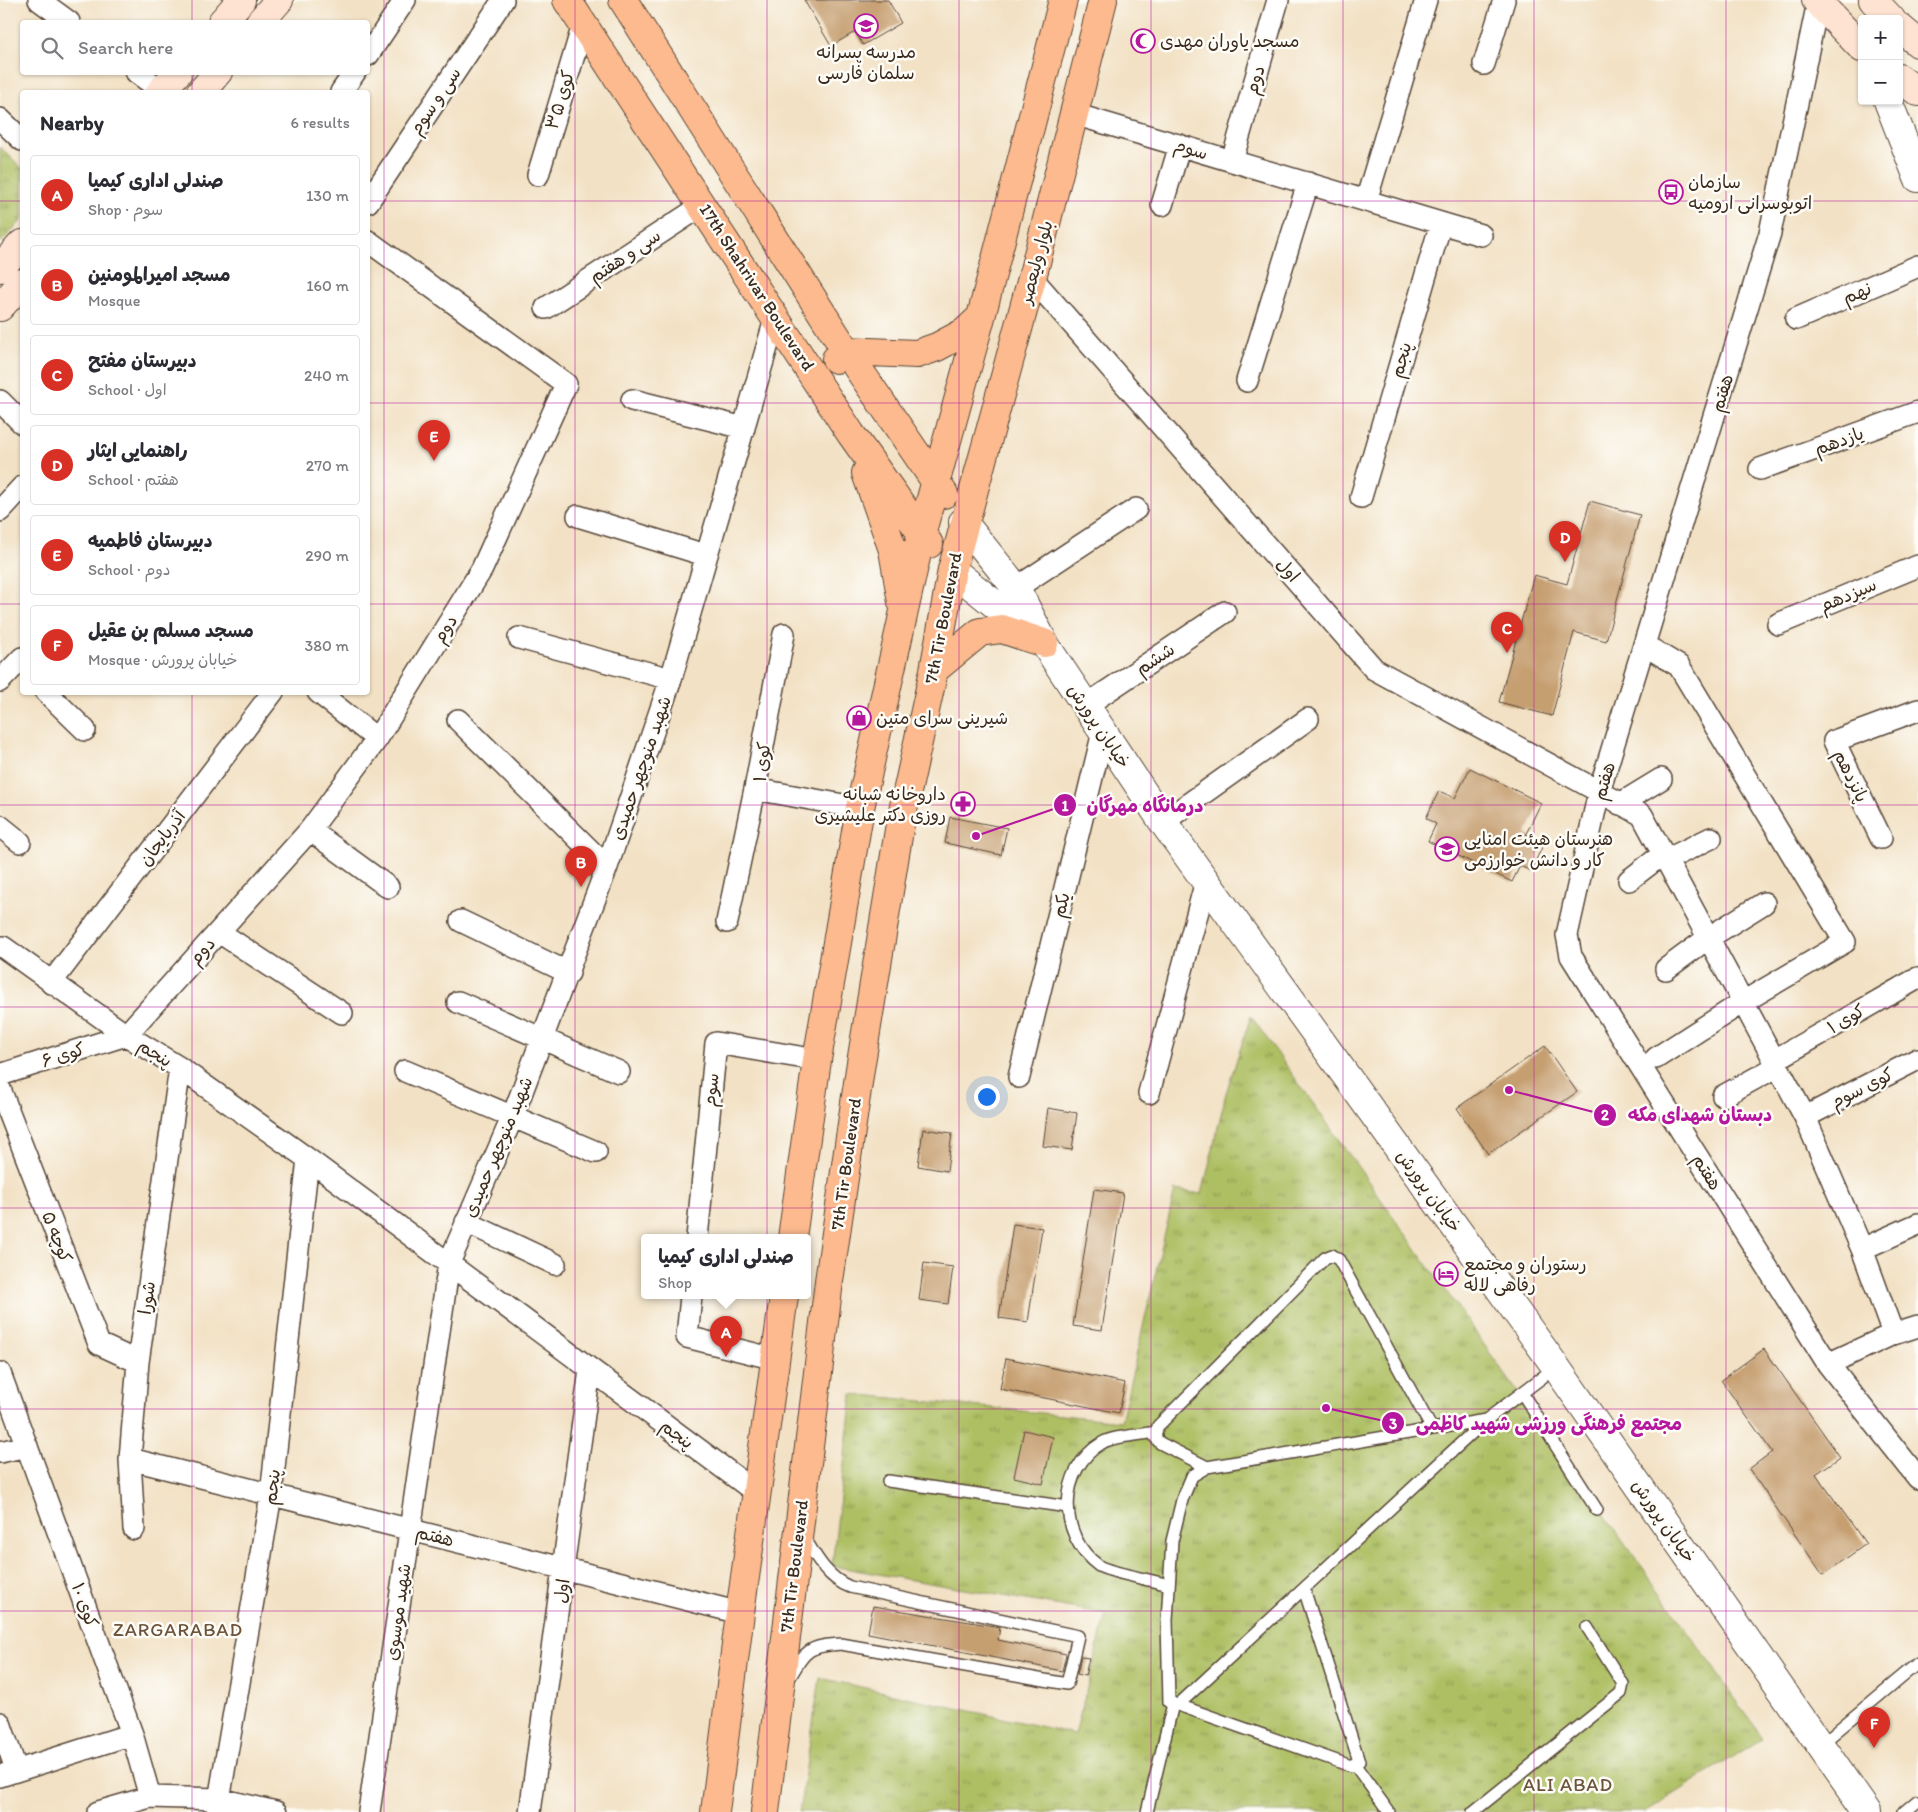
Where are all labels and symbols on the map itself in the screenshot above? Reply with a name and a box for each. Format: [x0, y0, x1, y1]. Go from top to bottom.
school or university icon: مدرسه پسرانه سلمان فارسی [853, 13, 879, 39]
mosque icon: مسجد یاوران مهدی [1130, 28, 1156, 54]
place label: مسجد یاوران مهدی [1160, 30, 1299, 52]
place label: مدرسه پسرانه سلمان فارسی [816, 41, 916, 84]
street label: سی و سوم [404, 63, 468, 141]
street label: دوم [1240, 63, 1272, 98]
street label: کوی ۳۵ [541, 67, 579, 132]
street label: سوم [1171, 133, 1211, 167]
place label: سازمان اتوبوسرانی ارومیه [1688, 171, 1812, 214]
bus stop icon: سازمان اتوبوسرانی ارومیه [1658, 179, 1684, 205]
street label: 17th Shahrivar Boulevard [695, 199, 820, 375]
street label: بلوار ولیعصر [1014, 218, 1058, 308]
street label: سی و هفتم [585, 224, 667, 290]
street label: نهم [1839, 277, 1876, 312]
street label: پنجم [1385, 340, 1419, 381]
street label: هفتم [1706, 371, 1741, 416]
pin: E [418, 420, 450, 461]
street label: یازدهم [1811, 422, 1868, 463]
pin: D [1549, 521, 1581, 562]
street label: 7th Tir Boulevard [919, 550, 967, 686]
street label: اول [1272, 553, 1304, 587]
street label: سیزدهم [1816, 573, 1881, 620]
street label: دوم [428, 611, 465, 649]
pin: C [1491, 612, 1523, 653]
street label: ششم [1131, 638, 1180, 682]
street label: خیابان پرورش [1062, 680, 1135, 773]
street label: شهبد منوچهر حمیدی [606, 693, 677, 843]
shop icon: شیرینی سرای متین [846, 705, 872, 731]
place label: شیرینی سرای متین [876, 707, 1008, 729]
street label: کوی ۱ [749, 740, 775, 783]
street label: پانزدهم [1826, 746, 1873, 807]
street label: هفتم [1588, 759, 1623, 803]
place label: داروخانه شبانه روزی دکتر علیشیری [815, 783, 946, 826]
callout: درمانگاه مهرگان [1052, 788, 1214, 822]
pharmacy icon: داروخانه شبانه روزی دکتر علیشیری [950, 791, 976, 817]
text: درمانگاه مهرگان [1087, 794, 1203, 817]
text: 1 [1062, 797, 1069, 815]
street label: آذربایجان [134, 805, 191, 870]
place label: هنرستان هیئت امنایی کار و دانش خوارزمی [1464, 828, 1613, 871]
school or university icon: هنرستان هیئت امنایی کار و دانش خوارزمی [1434, 836, 1460, 862]
pin: B [565, 846, 597, 887]
street label: یکم [1047, 890, 1078, 921]
street label: دوم [184, 933, 222, 971]
street label: کوی ۱ [1823, 999, 1869, 1039]
street label: پنجم [132, 1034, 176, 1074]
street label: کوی ۶ [38, 1038, 88, 1072]
street label: کوی سوم [1827, 1063, 1899, 1116]
street label: سوم [698, 1072, 727, 1108]
street label: شهبد منوچهر حمیدی [458, 1073, 539, 1221]
your location [974, 1084, 1000, 1110]
street label: 7th Tir Boulevard [826, 1096, 866, 1232]
callout: دبستان شهدای مکه [1593, 1098, 1782, 1132]
text: دبستان شهدای مکه [1628, 1103, 1772, 1127]
text: 2 [1601, 1106, 1609, 1124]
street label: خیابان پرورش [1391, 1145, 1466, 1237]
street label: هفتم [1685, 1150, 1727, 1196]
street label: کوچه ۵ [36, 1208, 77, 1266]
place label: رستوران و مجتمع رفاهی لاله [1464, 1253, 1587, 1296]
hotel icon: رستوران و مجتمع رفاهی لاله [1433, 1261, 1459, 1287]
street label: شورا [134, 1280, 160, 1316]
pin: A [710, 1316, 742, 1357]
callout: مجتمع فرهنگی ورزشی شهید کاظمی [1380, 1406, 1692, 1440]
text: مجتمع فرهنگی ورزشی شهید کاظمی [1416, 1412, 1682, 1437]
street label: پنجم [654, 1414, 698, 1456]
text: 3 [1389, 1415, 1397, 1433]
street label: پنجم [259, 1468, 288, 1507]
street label: خیابان پرورش [1626, 1475, 1701, 1568]
street label: 7th Tir Boulevard [775, 1498, 813, 1634]
street label: هفتم [413, 1521, 456, 1554]
street label: شهید موسوی [380, 1562, 416, 1662]
street label: اول [549, 1577, 575, 1605]
street label: کوی ۱۰ [67, 1580, 103, 1631]
district label: ZARGARABAD [113, 1618, 243, 1641]
pin: F [1858, 1707, 1890, 1748]
district label: ALI ABAD [1523, 1773, 1613, 1796]

